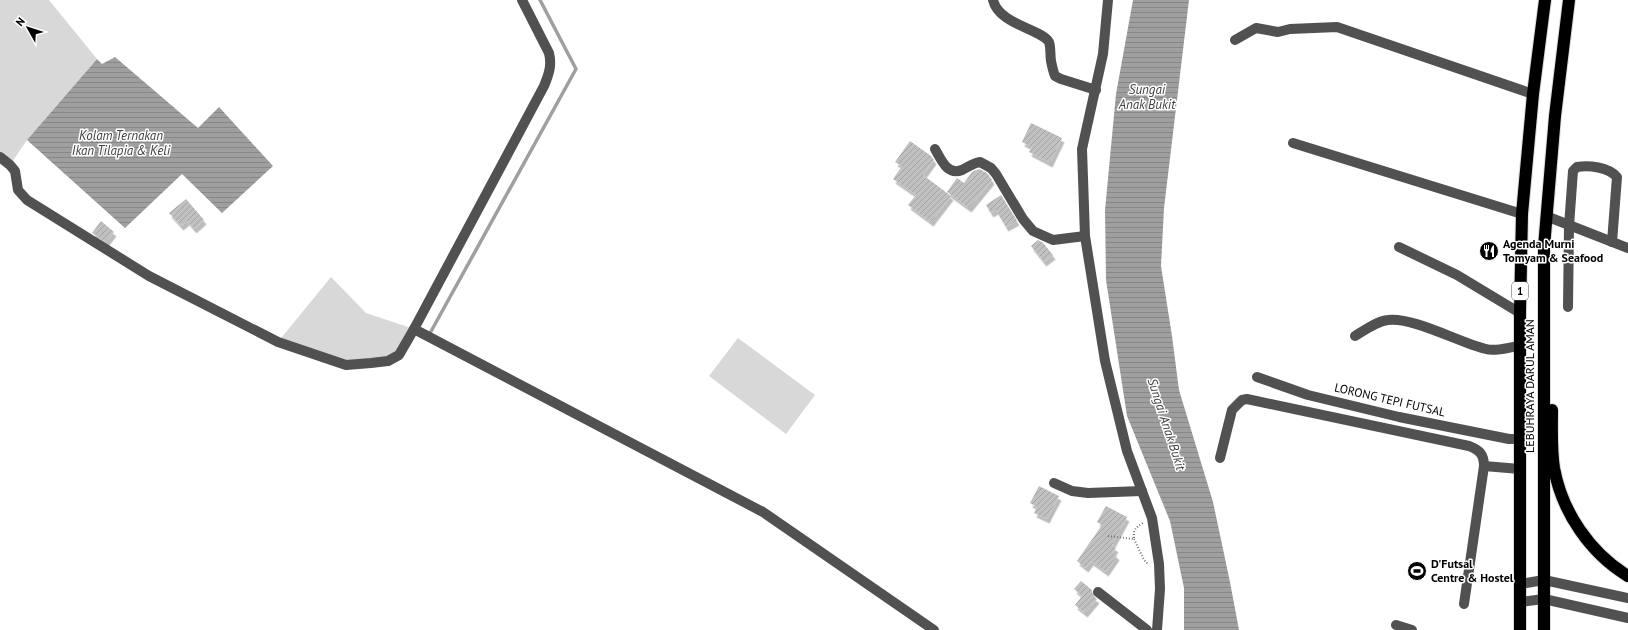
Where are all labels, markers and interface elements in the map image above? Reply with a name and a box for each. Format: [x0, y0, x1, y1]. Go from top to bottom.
north arrow [8, 8, 48, 48]
text: N [13, 14, 28, 29]
water label: Sungai Anak Bukit [1118, 81, 1176, 113]
water label: Kolam Ternakan Ikan Tilapia & Keli [72, 127, 171, 159]
place label: Agenda Murni Tomyam & Seafood [1503, 236, 1603, 265]
restaurant icon: Agenda Murni Tomyam & Seafood [1478, 240, 1500, 262]
road number: 1 [1512, 282, 1528, 300]
street label: LEBUHRAYA DARUL AMAN [1522, 319, 1537, 453]
water label: Sungai Anak Bukit [1144, 376, 1190, 473]
street label: LORONG TEPI FUTSAL [1333, 379, 1447, 420]
place label: D'Futsal Centre & Hostel [1431, 556, 1514, 585]
sports icon: D'Futsal Centre & Hostel [1406, 560, 1428, 582]

